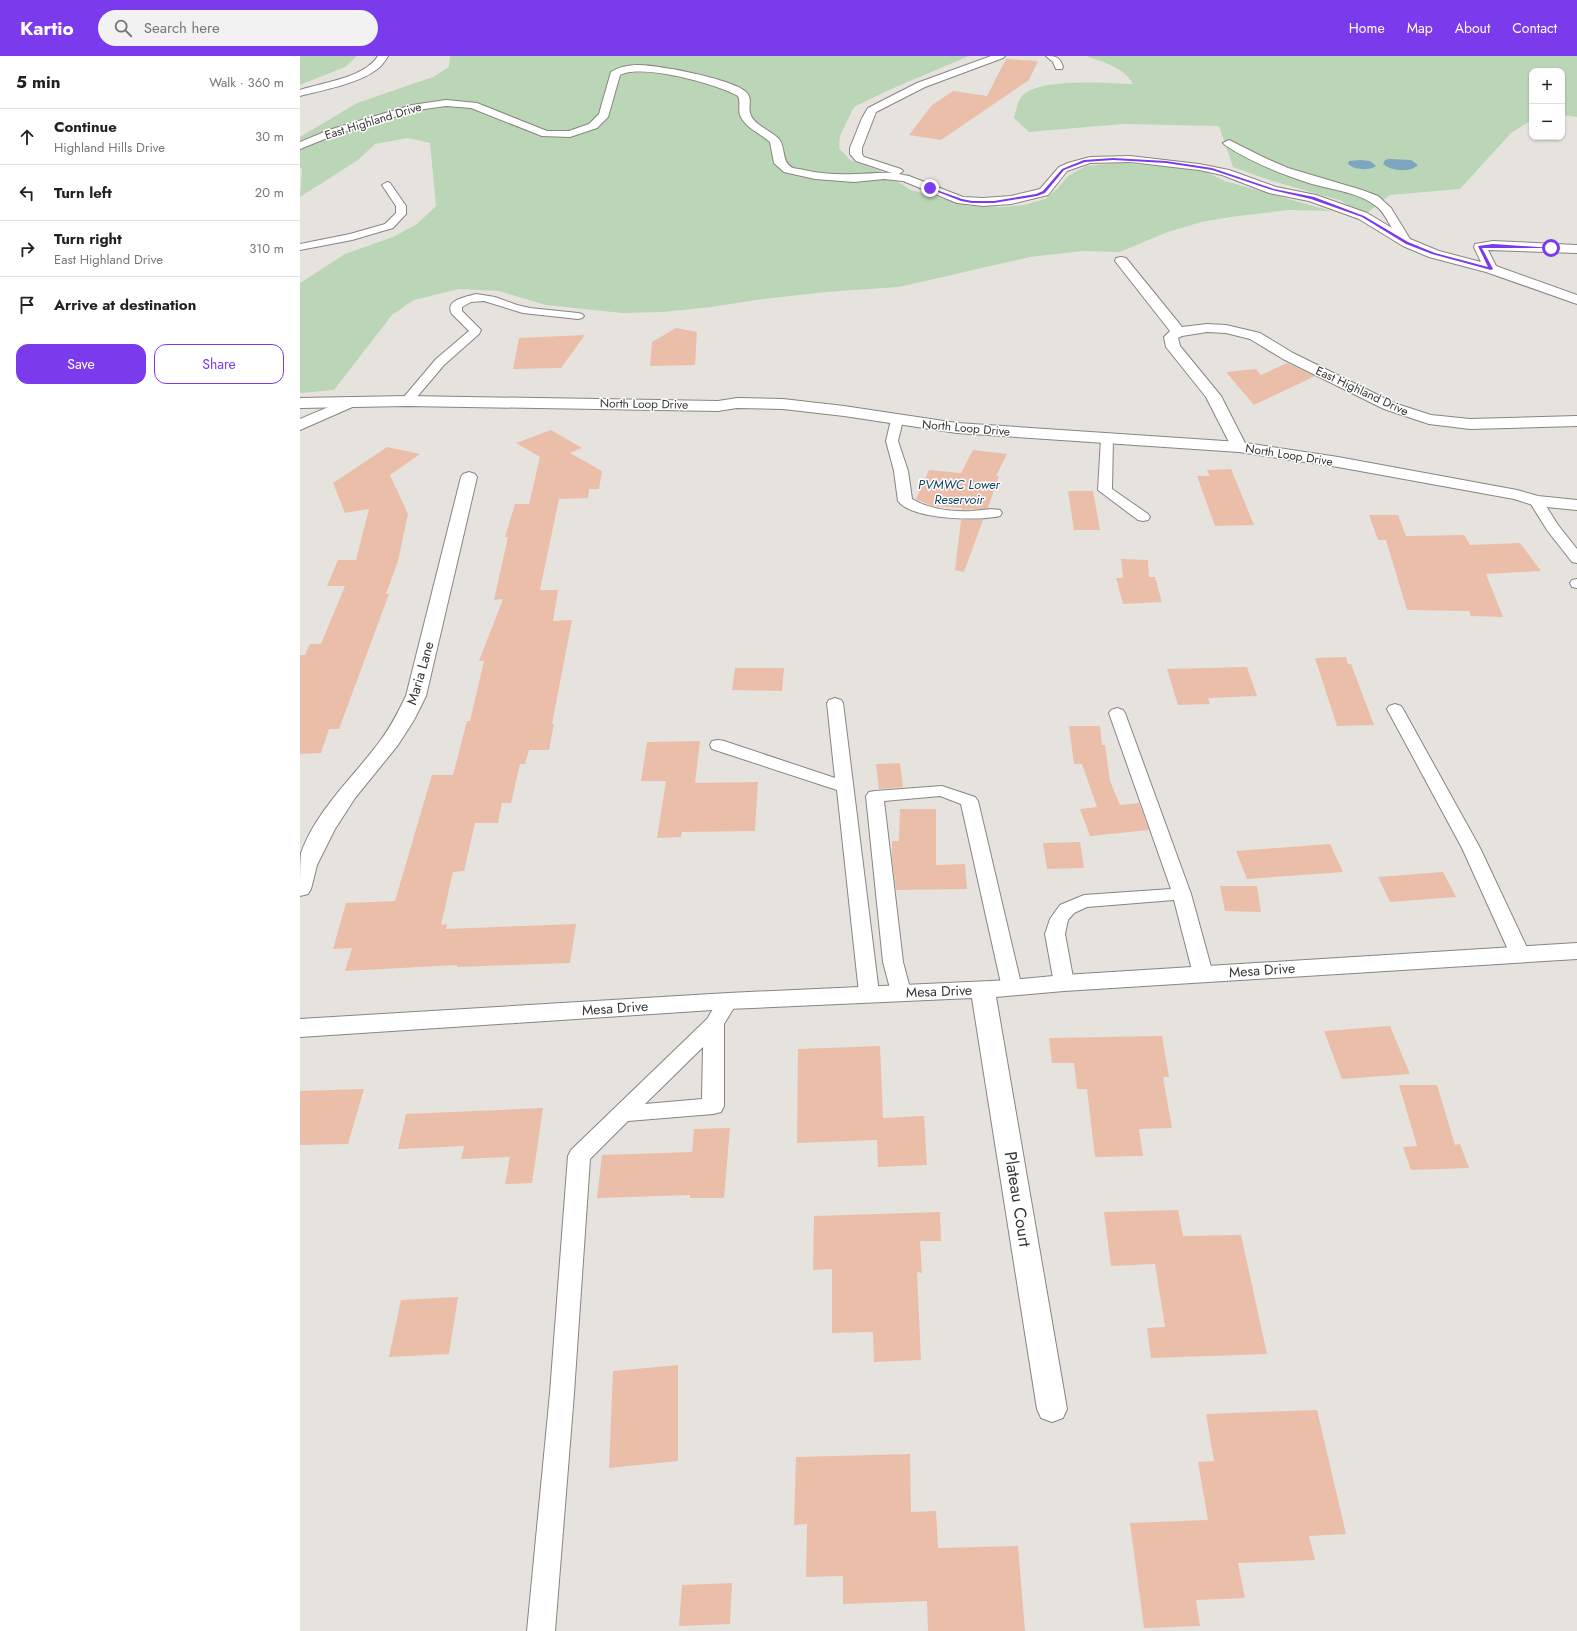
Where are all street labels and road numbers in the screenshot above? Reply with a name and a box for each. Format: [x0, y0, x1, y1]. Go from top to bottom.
street label: East Highland Drive [322, 98, 424, 144]
street label: East Highland Drive [1313, 362, 1411, 420]
street label: North Loop Drive [600, 394, 688, 414]
street label: North Loop Drive [921, 415, 1011, 441]
street label: North Loop Drive [1244, 439, 1334, 471]
street label: Maria Lane [401, 639, 439, 707]
street label: Mesa Drive [1228, 958, 1296, 982]
street label: Mesa Drive [906, 980, 972, 1002]
street label: Mesa Drive [581, 996, 649, 1020]
street label: Plateau Court [999, 1150, 1037, 1248]

